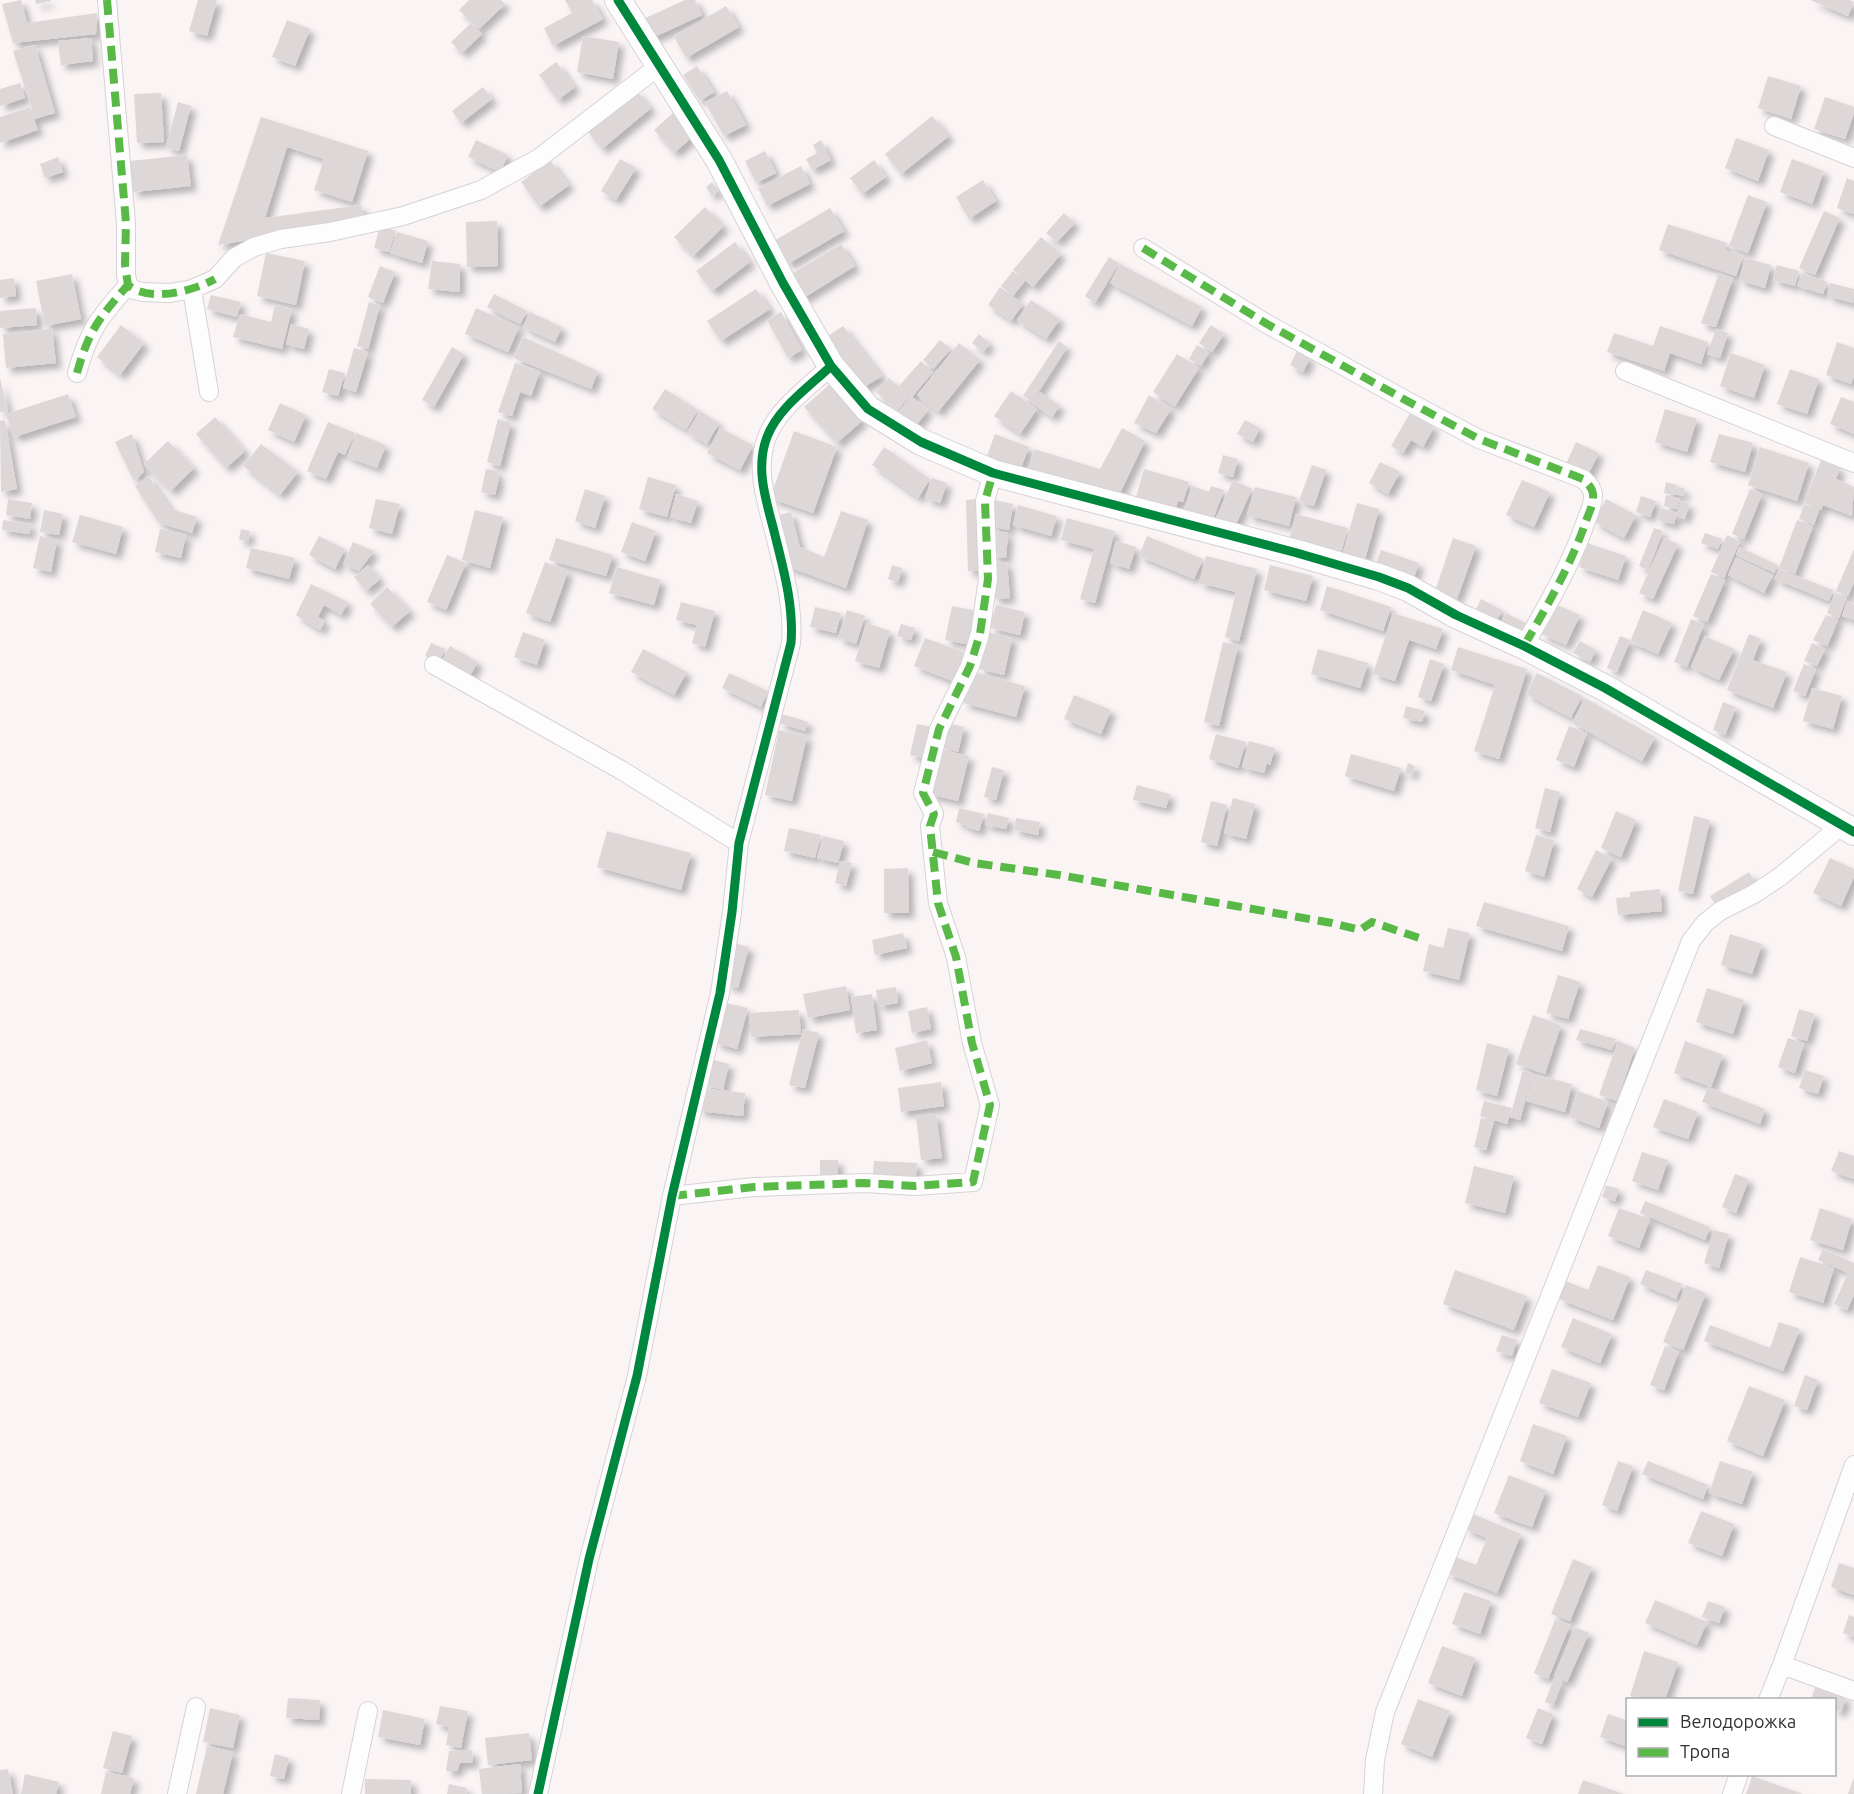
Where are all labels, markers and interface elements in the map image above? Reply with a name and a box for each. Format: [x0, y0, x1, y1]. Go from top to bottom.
legend [1626, 1698, 1836, 1776]
text: Велодорожка [1680, 1711, 1796, 1731]
text: Тропа [1680, 1741, 1730, 1761]

